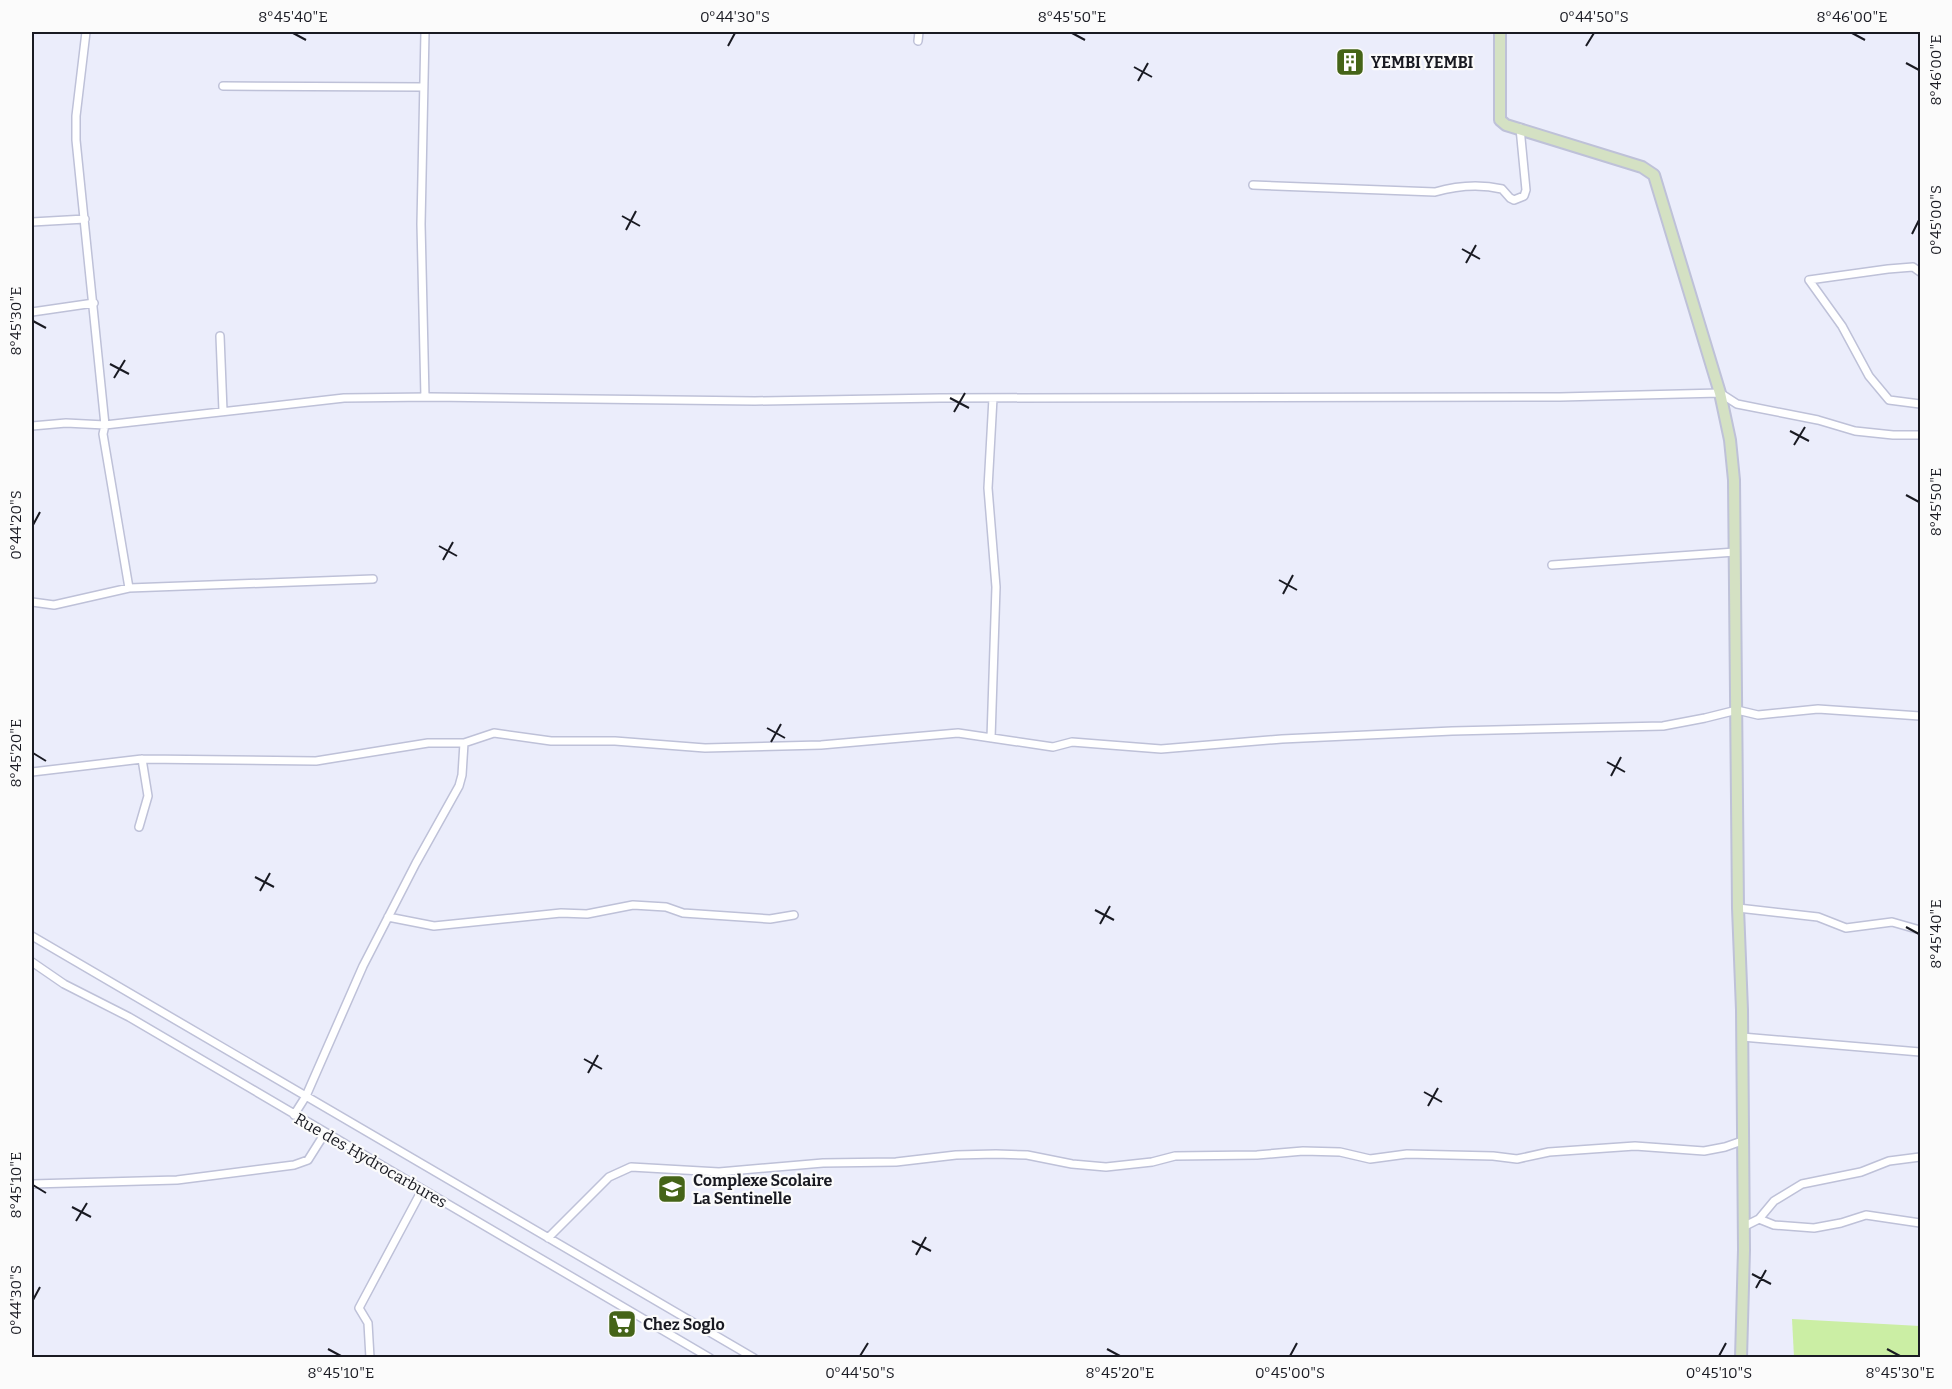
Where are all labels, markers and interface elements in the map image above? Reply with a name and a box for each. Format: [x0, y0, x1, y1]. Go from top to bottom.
text: 8°45'40"E [258, 8, 328, 26]
text: 0°44'30"S [700, 8, 770, 26]
text: 8°45'50"E [1038, 8, 1106, 26]
text: 0°44'50"S [1559, 8, 1629, 26]
text: 8°46'00"E [1816, 8, 1888, 26]
text: 8°46'00"E [1927, 34, 1945, 106]
building icon: YEMBI YEMBI [1334, 46, 1366, 78]
place label: YEMBI YEMBI [1371, 53, 1473, 72]
text: 0°45'00"S [1927, 185, 1945, 255]
text: 8°45'30"E [7, 286, 25, 356]
text: 8°45'50"E [1927, 468, 1945, 536]
text: 0°44'20"S [7, 490, 25, 560]
text: 8°45'20"E [7, 719, 25, 787]
text: 8°45'40"E [1927, 899, 1945, 969]
street label: Rue des Hydrocarbures [291, 1109, 450, 1212]
text: 8°45'10"E [7, 1152, 25, 1218]
place label: Complexe Scolaire La Sentinelle [693, 1171, 832, 1208]
school or university icon: Complexe Scolaire La Sentinelle [656, 1173, 688, 1205]
text: 0°44'30"S [7, 1265, 25, 1335]
supermarket icon: Chez Soglo [606, 1308, 638, 1340]
place label: Chez Soglo [643, 1315, 725, 1334]
text: 8°45'10"E [308, 1364, 374, 1382]
text: 0°44'50"S [825, 1364, 895, 1382]
text: 8°45'20"E [1086, 1364, 1154, 1382]
text: 0°45'00"S [1255, 1364, 1325, 1382]
text: 0°45'10"S [1686, 1364, 1752, 1382]
text: 8°45'30"E [1865, 1364, 1935, 1382]

